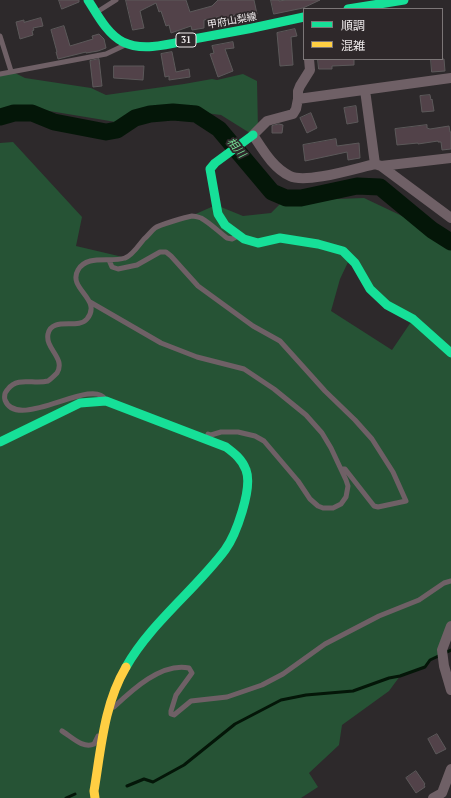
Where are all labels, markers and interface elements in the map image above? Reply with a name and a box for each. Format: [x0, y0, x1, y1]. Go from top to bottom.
legend [303, 8, 443, 60]
street label: 甲府山梨線 [206, 11, 258, 31]
text: 順調 [341, 18, 365, 33]
road number: 31 [176, 33, 196, 47]
text: 混雑 [341, 38, 365, 53]
water label: 相川 [224, 135, 248, 161]

